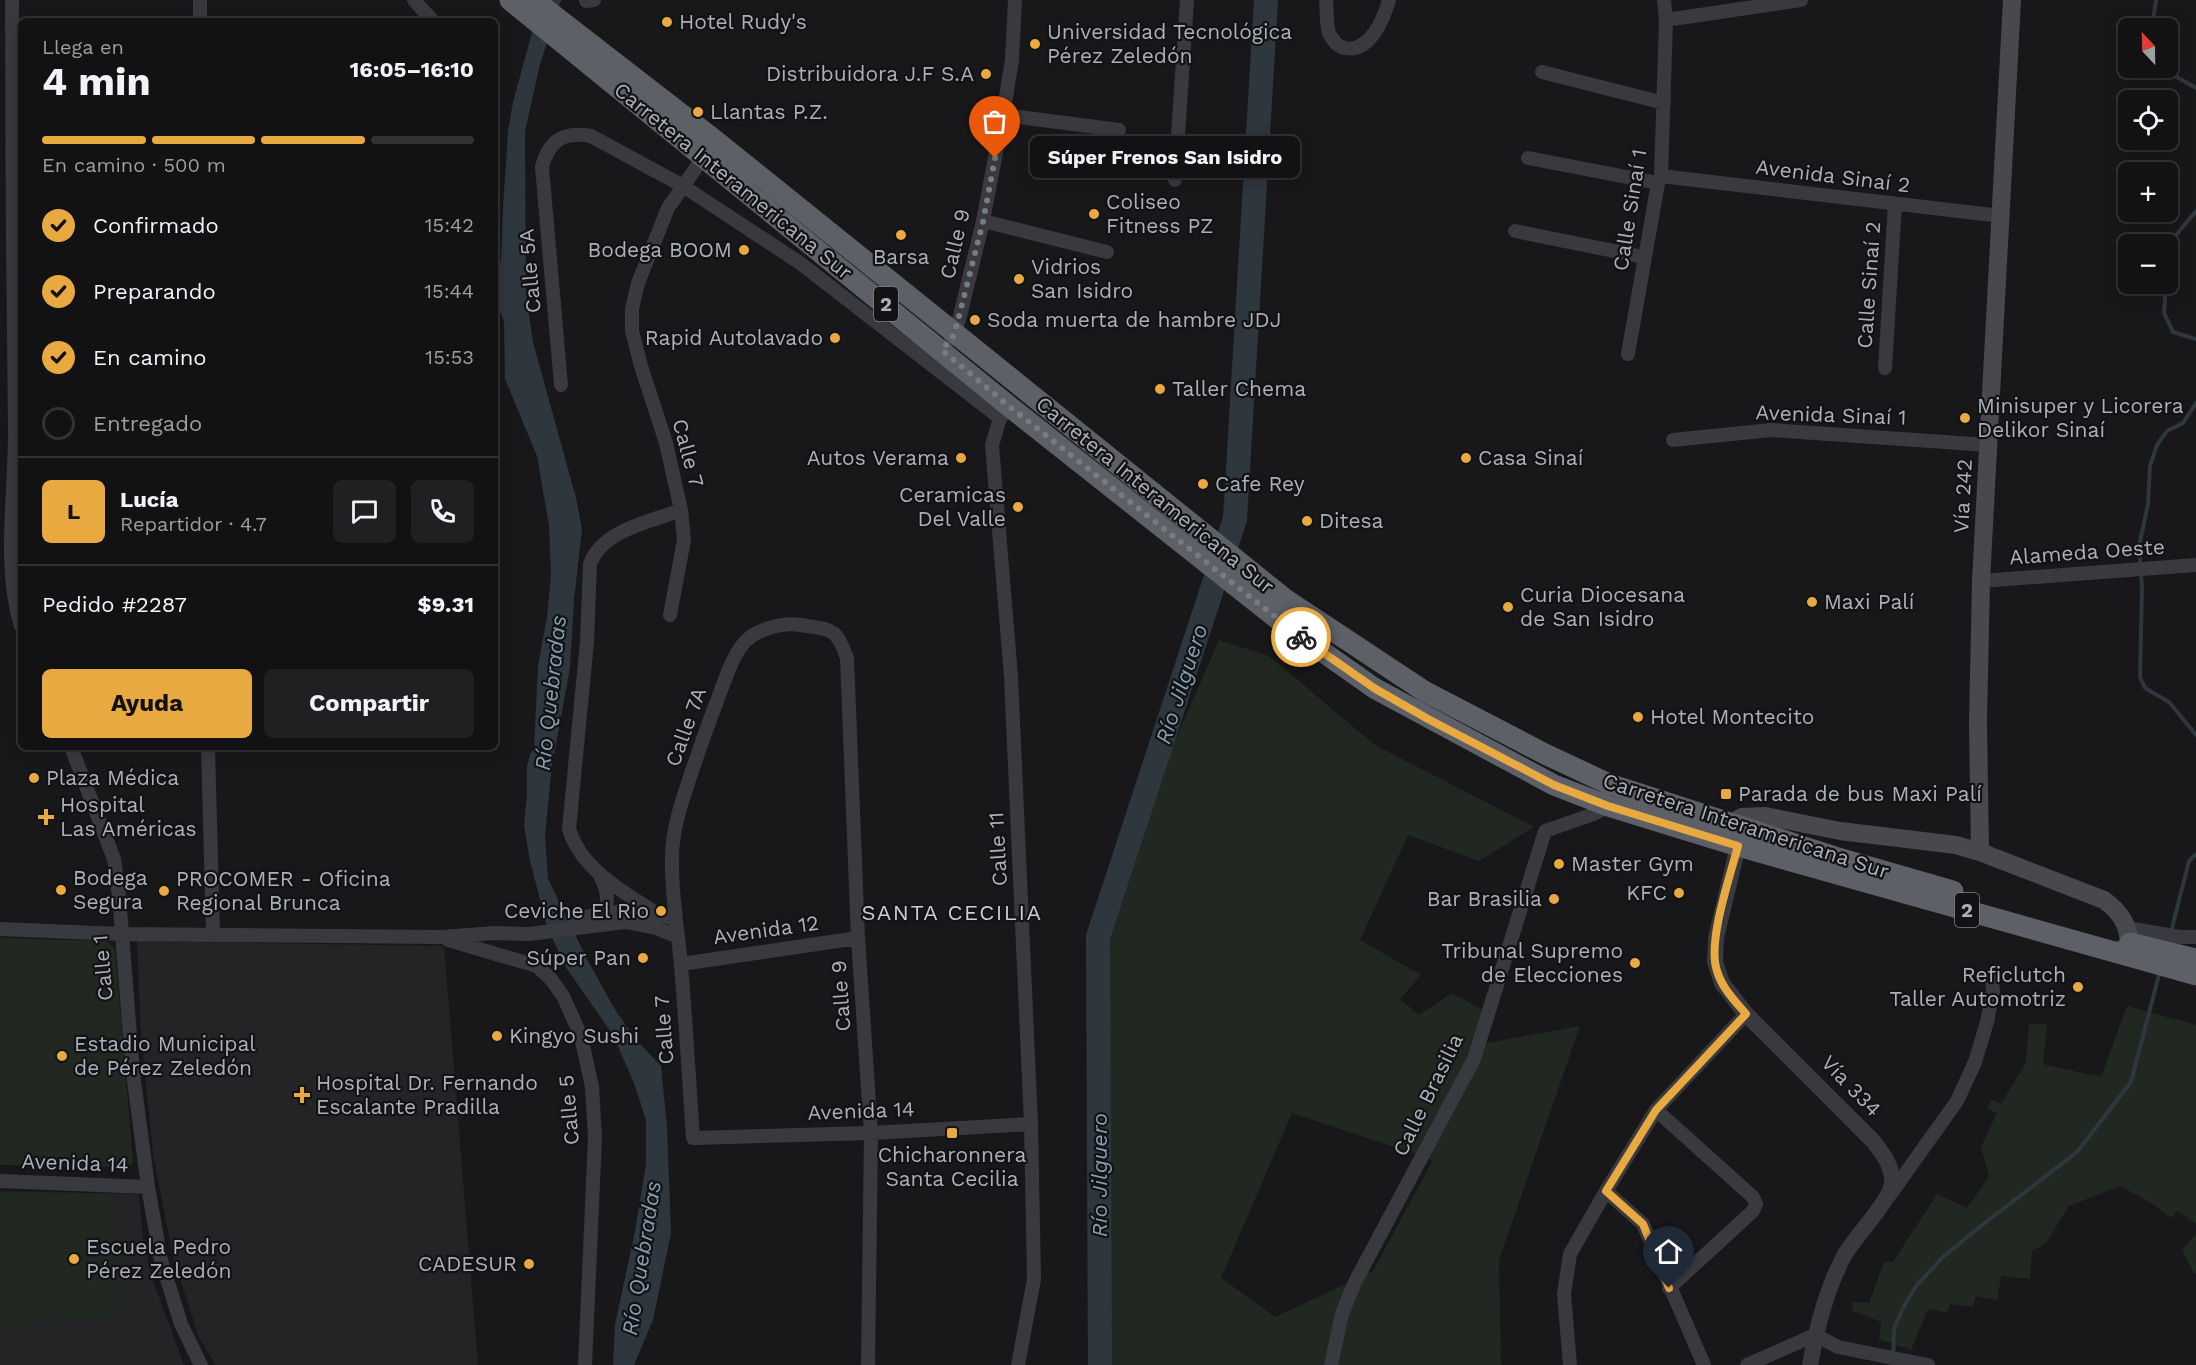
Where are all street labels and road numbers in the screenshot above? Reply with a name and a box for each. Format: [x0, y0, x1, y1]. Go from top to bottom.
street label: Carretera Interamericana Sur [609, 77, 858, 285]
street label: Calle Sinaí 1 [1608, 147, 1651, 273]
street label: Avenida Sinaí 2 [1754, 154, 1912, 197]
street label: Calle 9 [934, 206, 975, 281]
street label: Calle Sinaí 2 [1852, 221, 1885, 349]
street label: Calle 5A [513, 228, 546, 314]
road number: 2 [874, 287, 898, 321]
street label: Carretera Interamericana Sur [1031, 391, 1280, 599]
street label: Avenida Sinaí 1 [1755, 399, 1907, 430]
street label: Calle 7 [667, 416, 710, 490]
street label: Vía 242 [1948, 458, 1977, 534]
street label: Alameda Oeste [2008, 534, 2166, 569]
street label: Calle 7A [660, 684, 711, 770]
street label: Carretera Interamericana Sur [1600, 767, 1893, 884]
street label: Calle 11 [983, 811, 1012, 887]
road number: 2 [1955, 893, 1979, 927]
street label: Avenida 12 [711, 910, 820, 949]
street label: Calle 1 [87, 934, 118, 1002]
street label: Calle 9 [826, 960, 855, 1033]
street label: Calle 7 [649, 994, 678, 1066]
street label: Calle Brasilia [1387, 1030, 1468, 1160]
street label: Vía 334 [1816, 1050, 1886, 1121]
street label: Calle 5 [553, 1074, 584, 1146]
street label: Avenida 14 [807, 1096, 915, 1125]
street label: Avenida 14 [21, 1148, 129, 1177]

